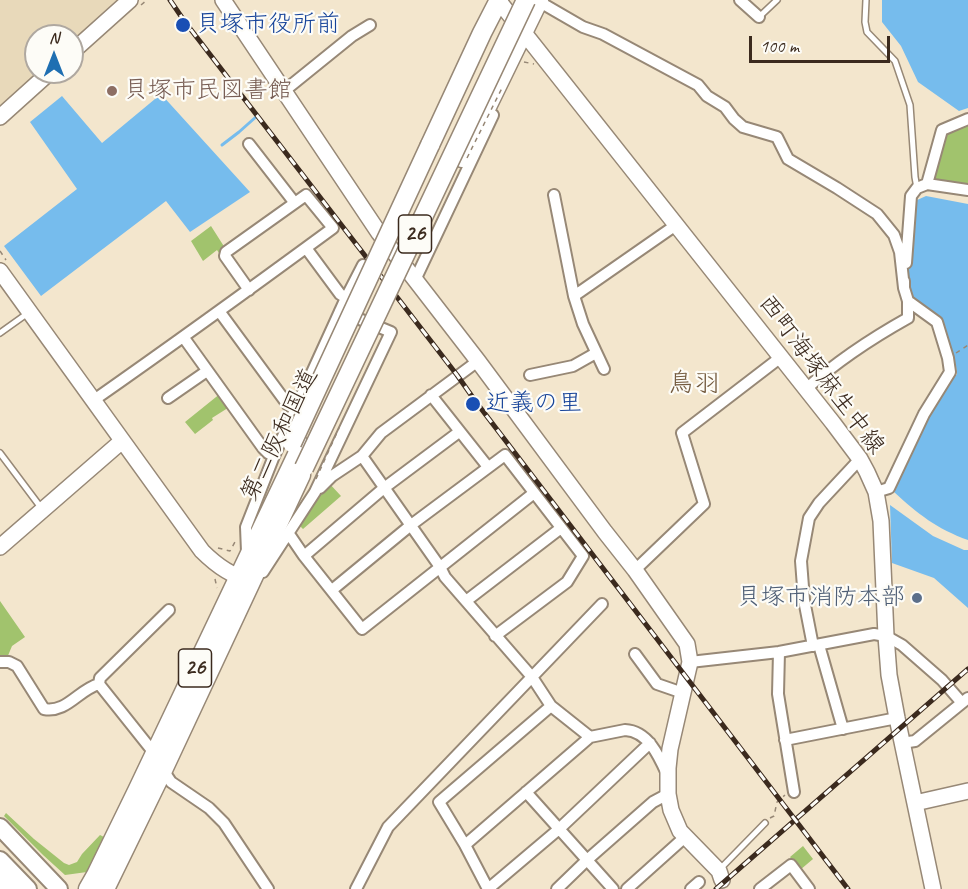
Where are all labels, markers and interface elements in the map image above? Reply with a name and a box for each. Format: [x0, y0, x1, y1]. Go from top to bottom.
place label: 貝塚市役所前 [196, 11, 340, 39]
marker: 貝塚市役所前 [174, 16, 192, 34]
north arrow [24, 24, 84, 84]
scale bar [752, 24, 893, 62]
text: N [49, 28, 59, 48]
text: 100 m [760, 35, 799, 57]
place label: 貝塚市民図書館 [124, 77, 292, 105]
marker: 貝塚市民図書館 [105, 84, 119, 98]
road number: 26 [398, 215, 432, 253]
street label: 西町海塚麻生中線 [752, 290, 890, 460]
street label: 第二阪和国道 [235, 364, 325, 506]
district label: 鳥羽 [668, 368, 720, 400]
place label: 近義の里 [486, 390, 582, 418]
marker: 近義の里 [464, 395, 482, 413]
place label: 貝塚市消防本部 [737, 584, 905, 612]
marker: 貝塚市消防本部 [910, 591, 924, 605]
road number: 26 [178, 649, 212, 687]

